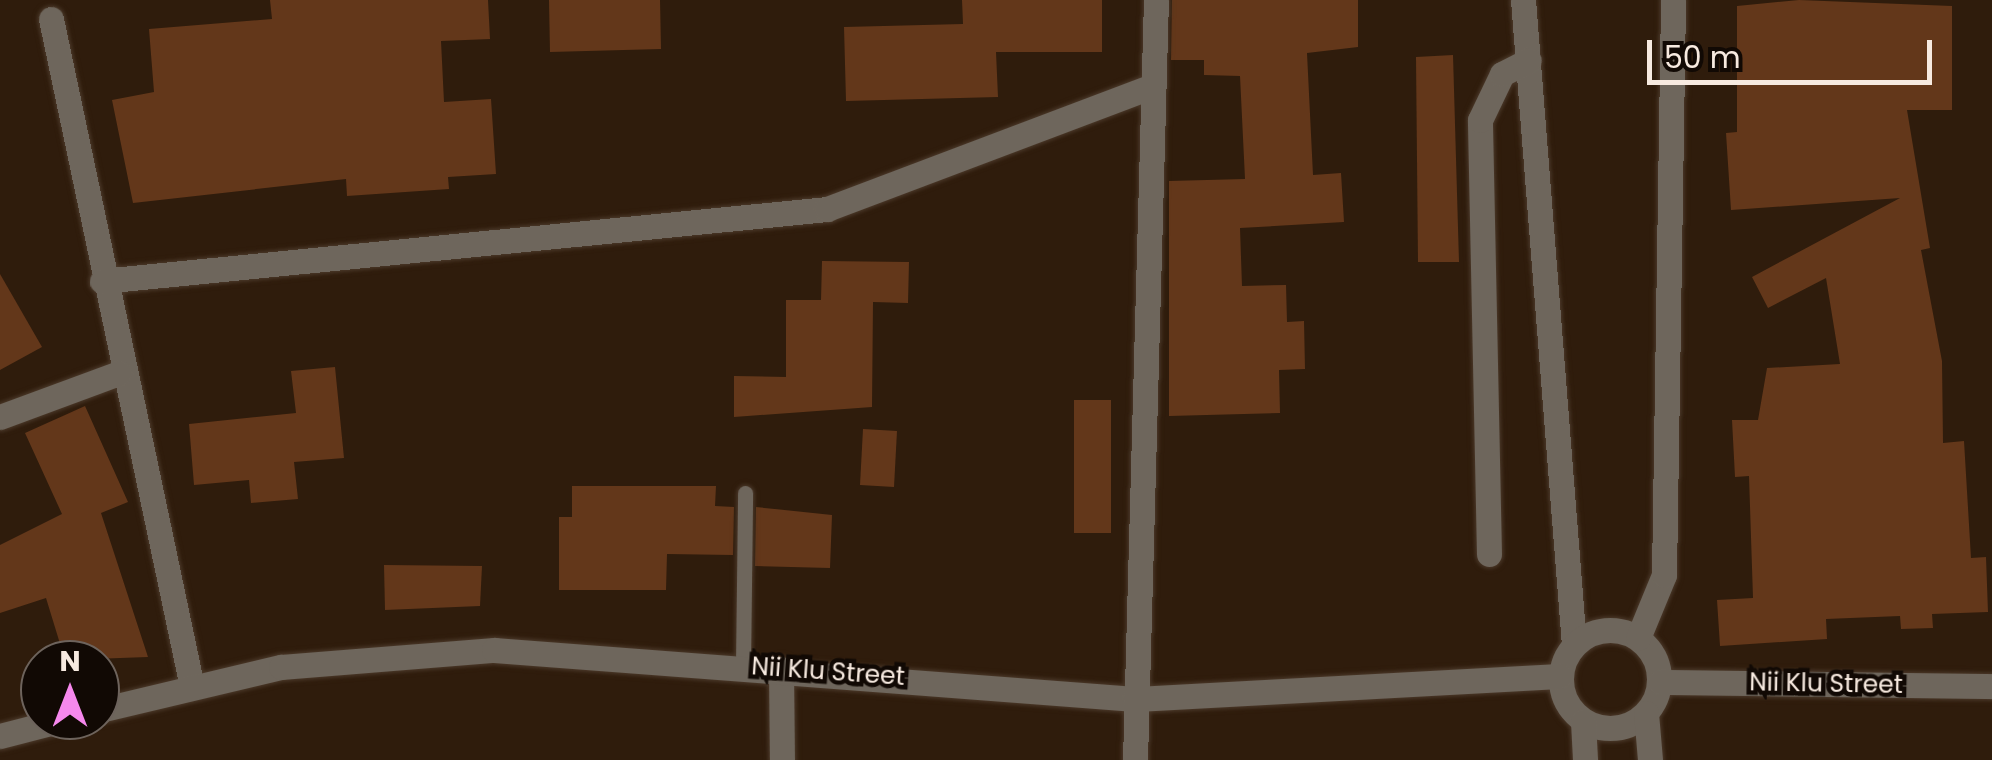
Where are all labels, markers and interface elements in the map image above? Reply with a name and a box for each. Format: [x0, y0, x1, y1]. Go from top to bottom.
scale bar [1652, 20, 1937, 82]
text: 50 m [1664, 36, 1741, 79]
north arrow [20, 640, 120, 740]
text: N [59, 642, 81, 681]
street label: Nii Klu Street [750, 652, 906, 692]
street label: Nii Klu Street [1749, 668, 1903, 700]

